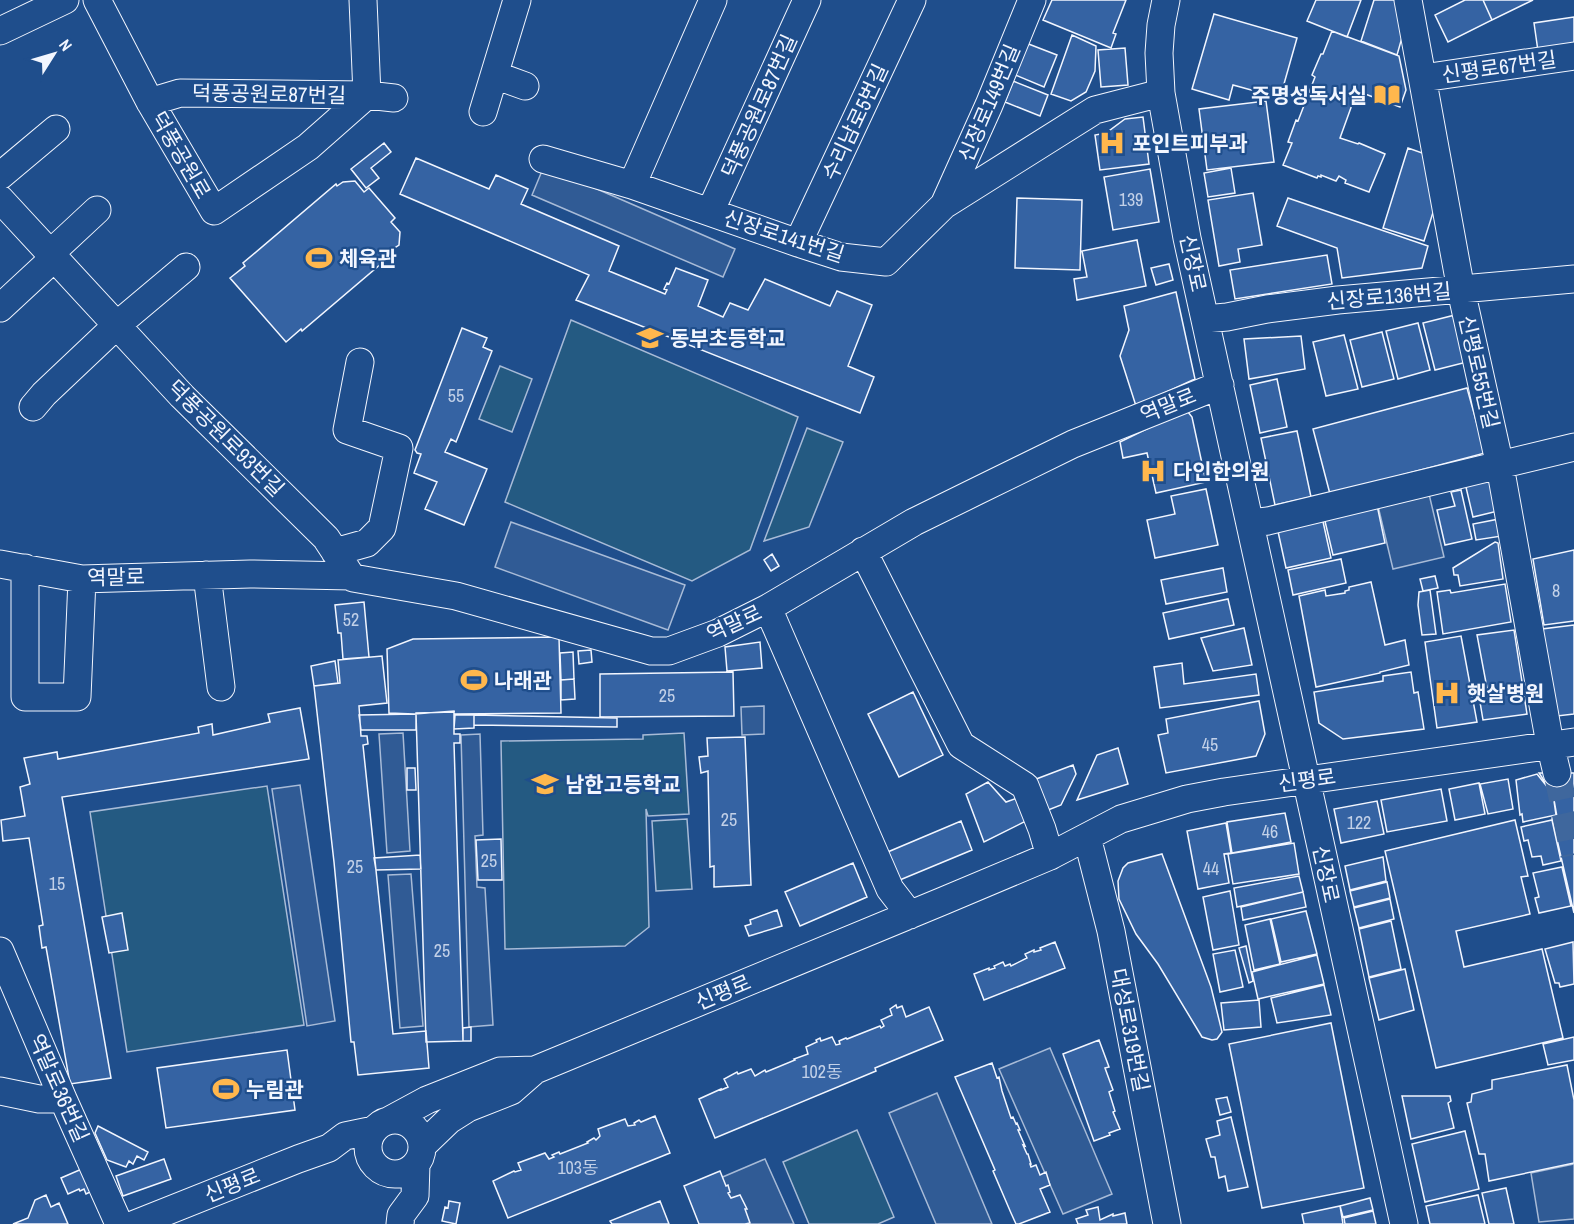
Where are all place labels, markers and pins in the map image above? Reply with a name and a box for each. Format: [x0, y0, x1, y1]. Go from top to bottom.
library icon: 주명성독서실 [1372, 80, 1402, 110]
place label: 주명성독서실 [1251, 81, 1367, 110]
hospital icon: 포인트피부과 [1097, 128, 1127, 158]
place label: 포인트피부과 [1132, 129, 1248, 158]
sports icon: 체육관 [304, 243, 334, 273]
place label: 체육관 [339, 244, 397, 273]
school or university icon: 동부초등학교 [635, 323, 665, 353]
place label: 동부초등학교 [670, 324, 786, 353]
hospital icon: 다인한의원 [1138, 456, 1168, 486]
place label: 다인한의원 [1173, 457, 1270, 486]
sports icon: 나래관 [459, 665, 489, 695]
place label: 나래관 [494, 666, 552, 695]
hospital icon: 햇살병원 [1432, 678, 1462, 708]
place label: 햇살병원 [1467, 679, 1544, 708]
school or university icon: 남한고등학교 [530, 769, 560, 799]
place label: 남한고등학교 [565, 770, 681, 799]
sports icon: 누림관 [211, 1074, 241, 1104]
place label: 누림관 [246, 1075, 304, 1104]

